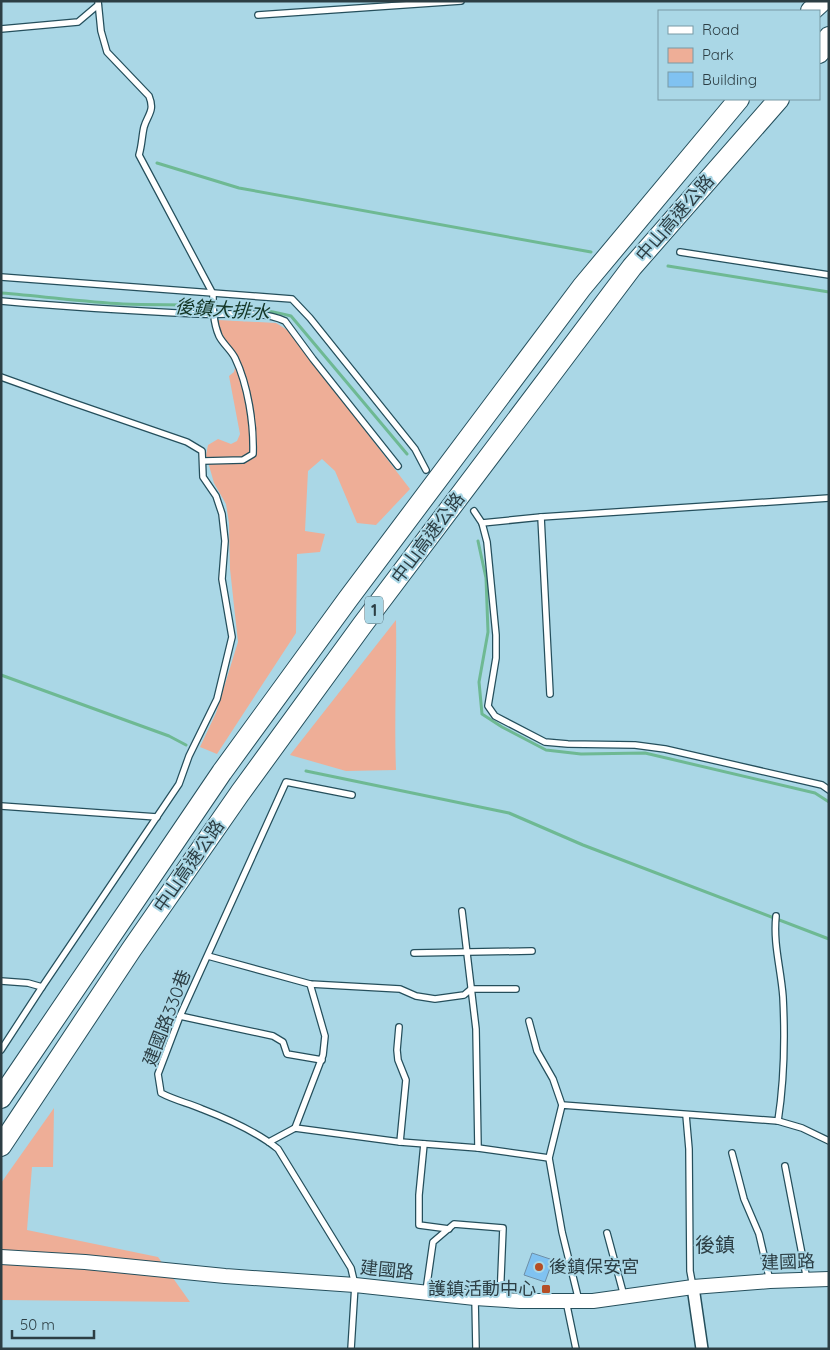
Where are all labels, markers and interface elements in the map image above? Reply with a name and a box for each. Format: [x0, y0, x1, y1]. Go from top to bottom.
legend [658, 10, 820, 100]
text: Road [702, 20, 739, 39]
text: Park [702, 45, 734, 64]
text: Building [702, 70, 757, 89]
street label: 中山高速公路 [631, 169, 719, 266]
water label: 後鎮大排水 [174, 294, 271, 324]
street label: 中山高速公路 [386, 488, 469, 588]
road number: 1 [365, 596, 383, 624]
street label: 中山高速公路 [148, 815, 229, 917]
street label: 建國路330巷 [138, 966, 195, 1069]
district label: 後鎮 [695, 1232, 735, 1257]
street label: 建國路 [761, 1249, 815, 1274]
street label: 建國路 [359, 1255, 415, 1284]
place label: 後鎮保安宮 [549, 1255, 639, 1278]
marker: 後鎮保安宮 [533, 1261, 545, 1273]
place label: 護鎮活動中心 [428, 1277, 536, 1300]
marker: 護鎮活動中心 [540, 1283, 552, 1295]
scale bar [12, 1308, 95, 1340]
text: 50 m [20, 1315, 55, 1334]

